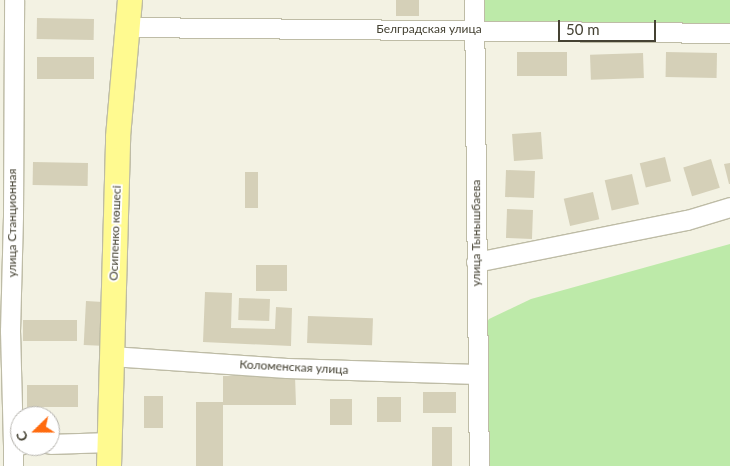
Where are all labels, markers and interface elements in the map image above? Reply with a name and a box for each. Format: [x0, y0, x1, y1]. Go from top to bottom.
scale bar [560, 10, 658, 42]
text: 50 m [566, 20, 600, 38]
street label: Белградская улица [376, 22, 482, 36]
street label: улица Станционная [5, 169, 19, 277]
street label: улица Тынышбаева [469, 180, 483, 286]
street label: Осипенко көшесі [106, 185, 124, 281]
street label: Коломенская улица [239, 357, 349, 377]
north arrow [10, 406, 60, 456]
text: С [12, 429, 31, 444]

